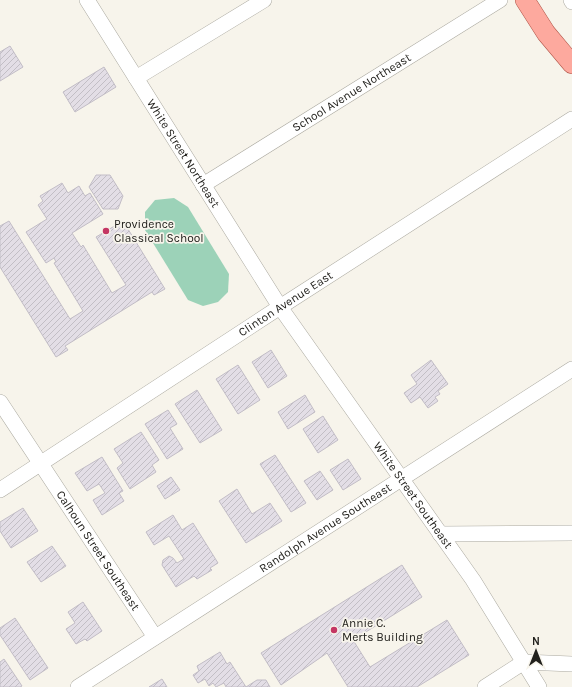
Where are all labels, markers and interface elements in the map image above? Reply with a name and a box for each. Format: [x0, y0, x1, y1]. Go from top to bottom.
street label: School Avenue Northeast [290, 50, 414, 135]
street label: White Street Northeast [144, 96, 223, 210]
place label: Providence Classical School [114, 217, 204, 245]
marker: Providence Classical School [101, 226, 111, 236]
street label: Clinton Avenue East [236, 268, 336, 339]
street label: White Street Southeast [370, 439, 456, 552]
street label: Randolph Avenue Southeast [257, 480, 394, 576]
street label: Calhoun Street Southeast [53, 488, 143, 614]
place label: Annie C. Merts Building [342, 616, 423, 644]
marker: Annie C. Merts Building [329, 625, 339, 635]
north arrow [516, 631, 556, 671]
text: N [532, 635, 540, 648]

